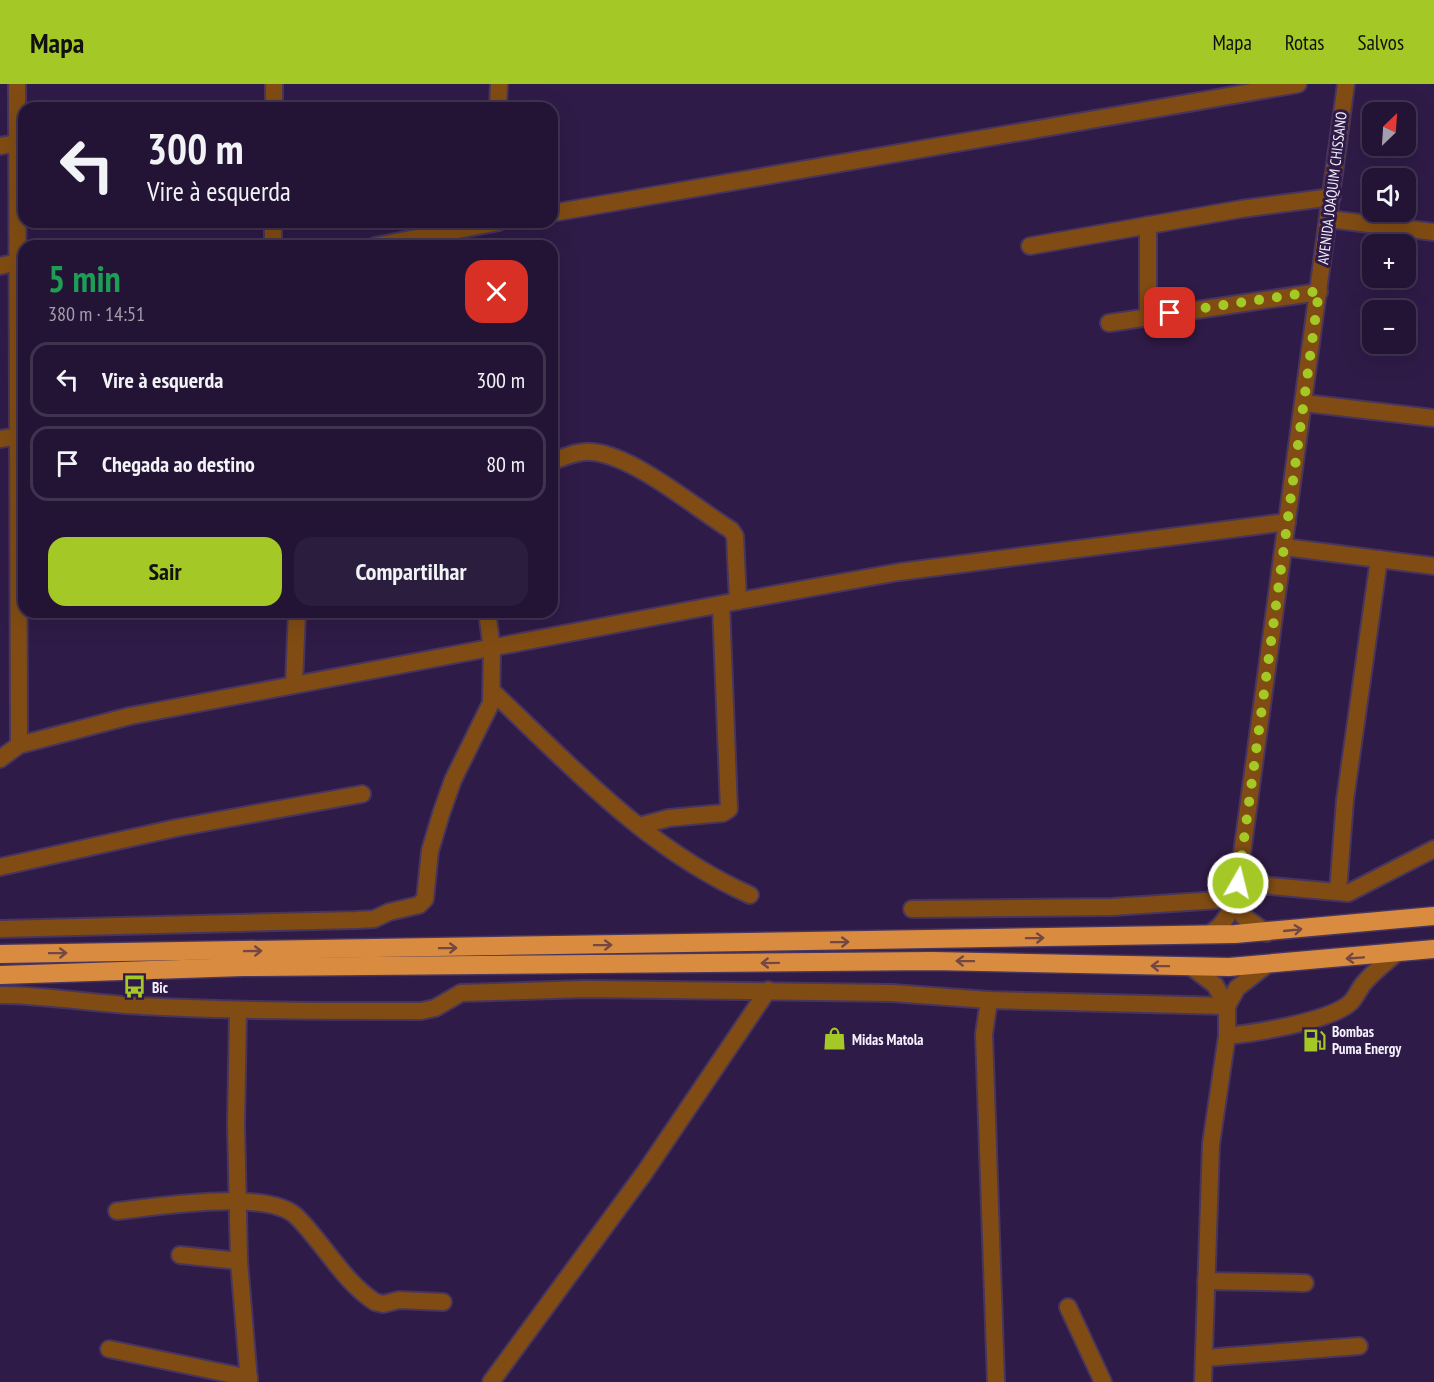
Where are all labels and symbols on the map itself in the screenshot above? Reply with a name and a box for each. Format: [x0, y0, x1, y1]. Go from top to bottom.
north arrow [1362, 102, 1416, 156]
street label: AVENIDA JOAQUIM CHISSANO [1313, 110, 1351, 266]
pin [1144, 287, 1195, 338]
position arrow [1206, 851, 1270, 915]
one-way arrow [1282, 924, 1302, 935]
one-way arrow [1024, 933, 1044, 944]
one-way arrow [829, 936, 849, 948]
one-way arrow [592, 940, 612, 951]
one-way arrow [438, 942, 458, 954]
one-way arrow [243, 945, 263, 956]
one-way arrow [48, 948, 68, 959]
one-way arrow [1346, 952, 1365, 963]
one-way arrow [956, 956, 976, 967]
one-way arrow [761, 957, 781, 969]
one-way arrow [1151, 960, 1171, 971]
bus stop icon: Bic [121, 974, 147, 1000]
place label: Bic [152, 978, 169, 997]
place label: Bombas Puma Energy [1332, 1022, 1402, 1058]
shop icon: Midas Matola [821, 1026, 847, 1052]
fuel station icon: Bombas Puma Energy [1301, 1027, 1327, 1053]
place label: Midas Matola [852, 1030, 924, 1049]

